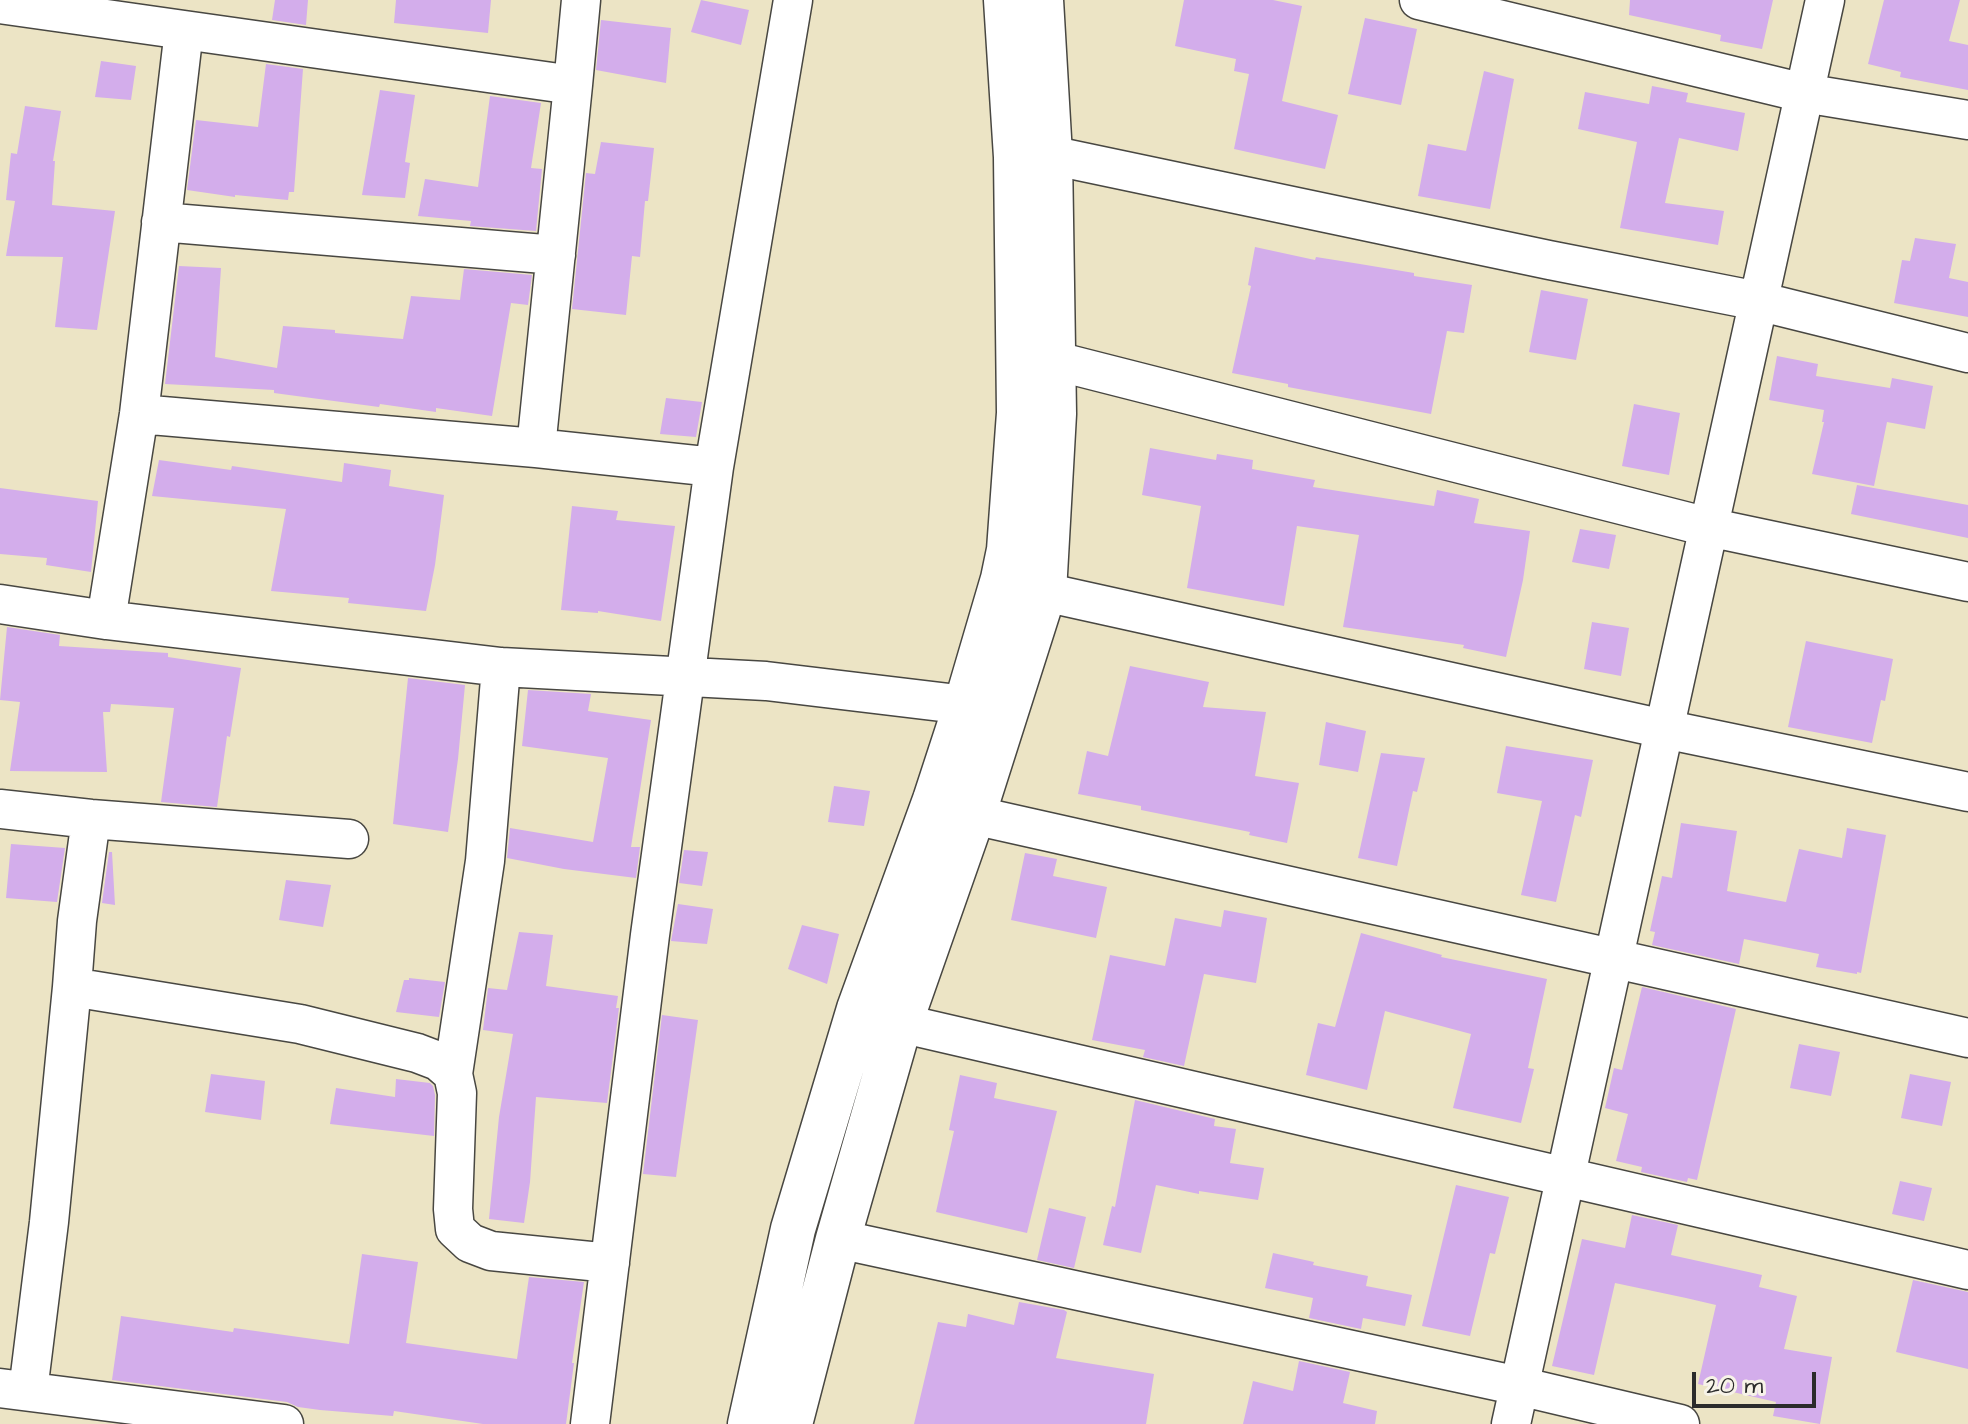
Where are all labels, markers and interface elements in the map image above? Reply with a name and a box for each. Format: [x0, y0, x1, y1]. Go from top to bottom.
scale bar [1696, 1356, 1820, 1406]
text: 20 m [1706, 1369, 1763, 1403]

